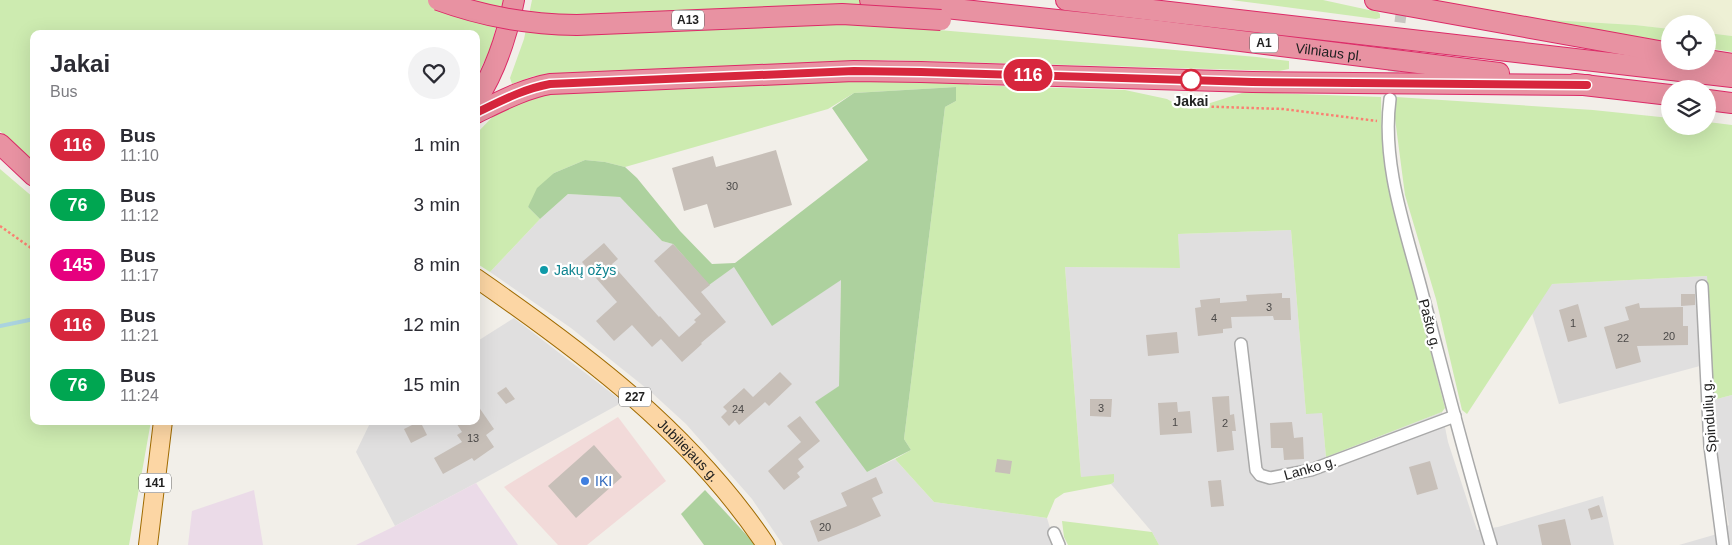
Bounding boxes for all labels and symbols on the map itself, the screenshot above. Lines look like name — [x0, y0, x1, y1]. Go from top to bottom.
road number: A13 — [672, 10, 704, 30]
road number: A1 — [1250, 34, 1278, 52]
street label: Vilniaus pl. — [1295, 40, 1364, 64]
line badge: 116 — [999, 59, 1057, 91]
marker: Jakai — [1180, 69, 1202, 91]
place label: Jakai — [1173, 93, 1209, 109]
house number: 30 — [726, 180, 738, 192]
place label: Jakų ožys — [554, 262, 616, 278]
marker: Jakų ožys — [538, 264, 550, 276]
street label: Pašto g. — [1416, 297, 1444, 351]
house number: 3 — [1266, 301, 1272, 313]
house number: 4 — [1211, 312, 1217, 324]
house number: 1 — [1570, 317, 1576, 329]
house number: 20 — [1663, 330, 1675, 342]
house number: 22 — [1617, 332, 1629, 344]
street label: Spindulių g. — [1698, 379, 1720, 453]
road number: 227 — [619, 388, 651, 407]
house number: 3 — [1098, 402, 1104, 414]
house number: 24 — [732, 403, 744, 415]
street label: Jubiliejaus g. — [654, 416, 722, 485]
house number: 1 — [1172, 416, 1178, 428]
house number: 2 — [1222, 417, 1228, 429]
house number: 13 — [467, 432, 479, 444]
street label: Lanko g. — [1282, 453, 1338, 483]
road number: 141 — [139, 473, 171, 492]
place label: IKI — [595, 473, 612, 489]
marker: IKI — [579, 475, 591, 487]
house number: 20 — [819, 521, 831, 533]

